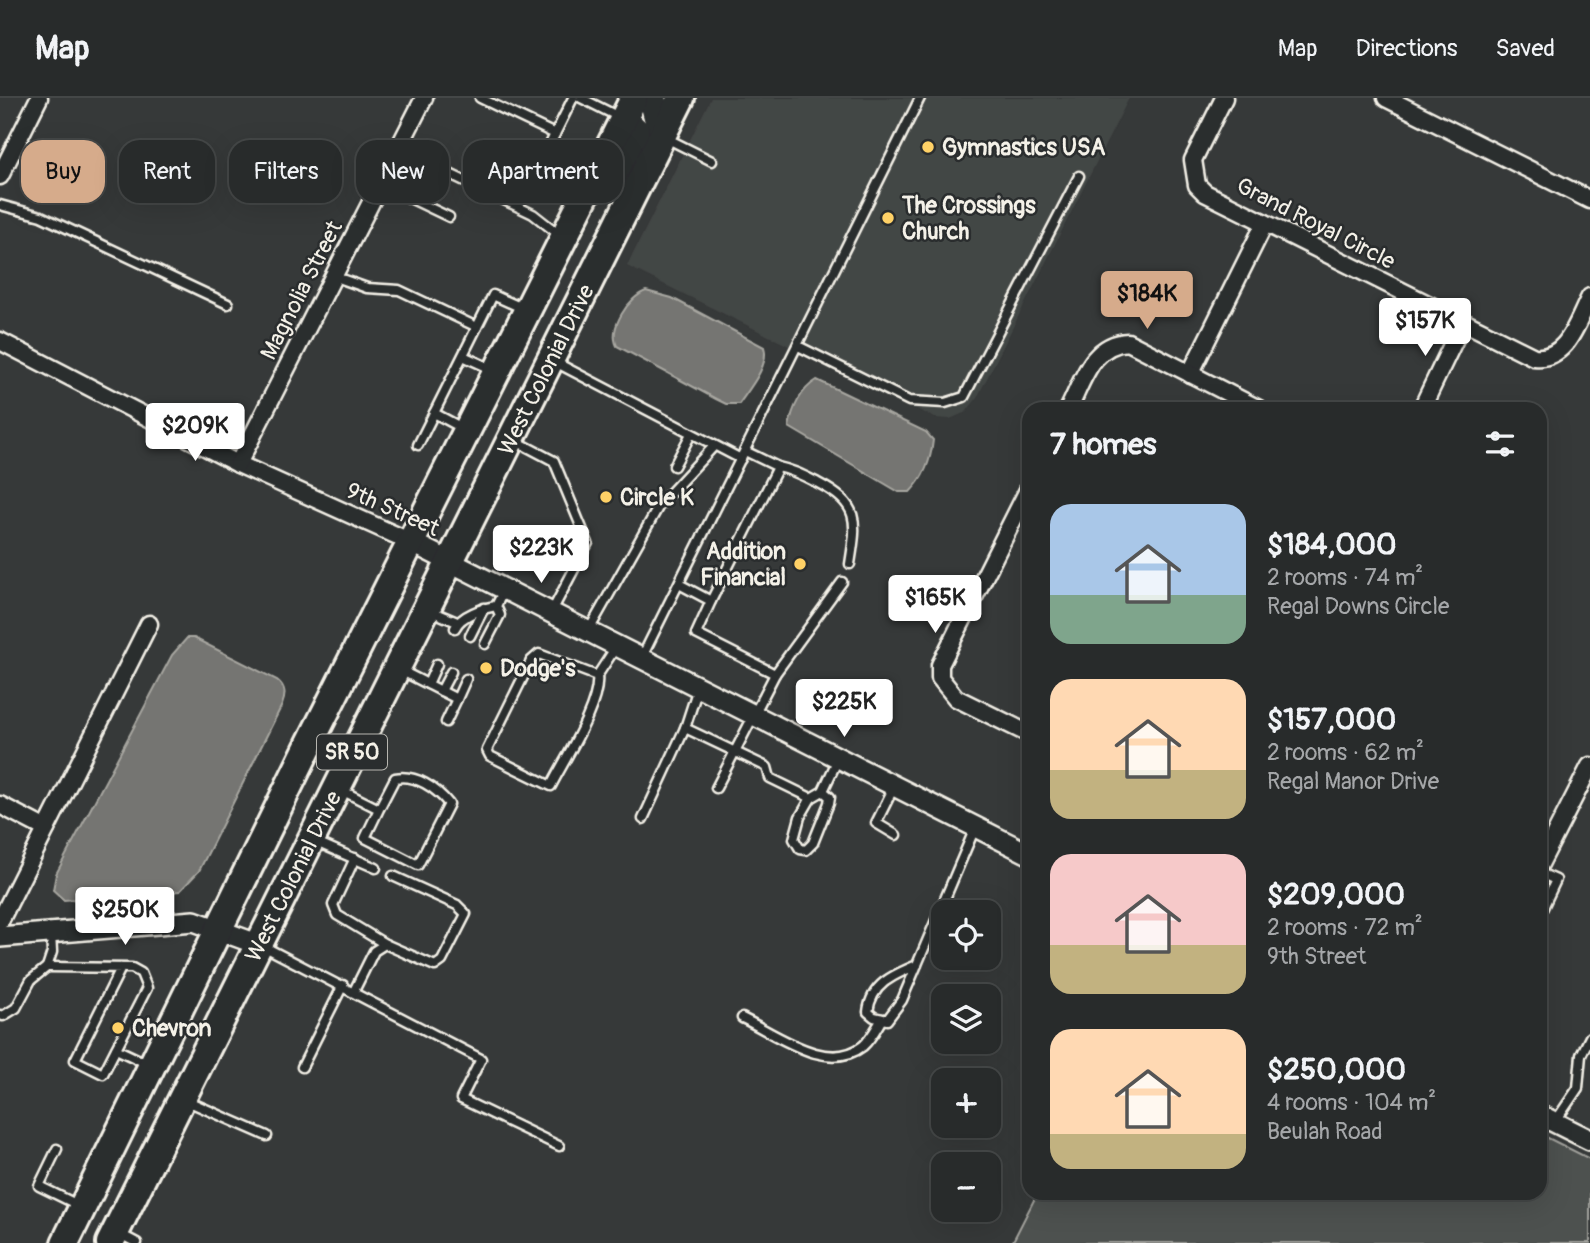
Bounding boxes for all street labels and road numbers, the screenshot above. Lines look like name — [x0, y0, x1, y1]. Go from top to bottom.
street label: Grand Royal Circle — [1231, 171, 1401, 276]
street label: Magnolia Street — [254, 215, 349, 365]
street label: West Colonial Drive — [491, 279, 601, 460]
street label: 9th Street — [342, 476, 445, 543]
road number: SR 50 — [317, 734, 387, 770]
street label: West Colonial Drive — [239, 785, 348, 967]

